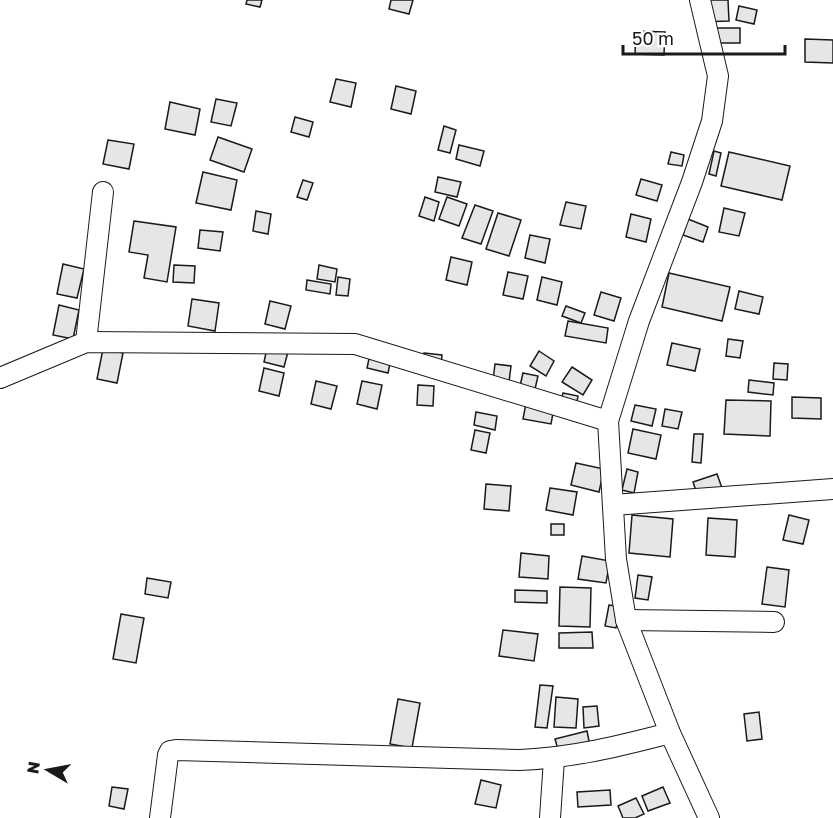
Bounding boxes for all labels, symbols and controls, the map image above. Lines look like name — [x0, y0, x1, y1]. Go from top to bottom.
scale bar — [623, 18, 785, 56]
text: 50 m — [632, 27, 674, 49]
north arrow — [18, 740, 78, 800]
text: N — [22, 760, 44, 775]

